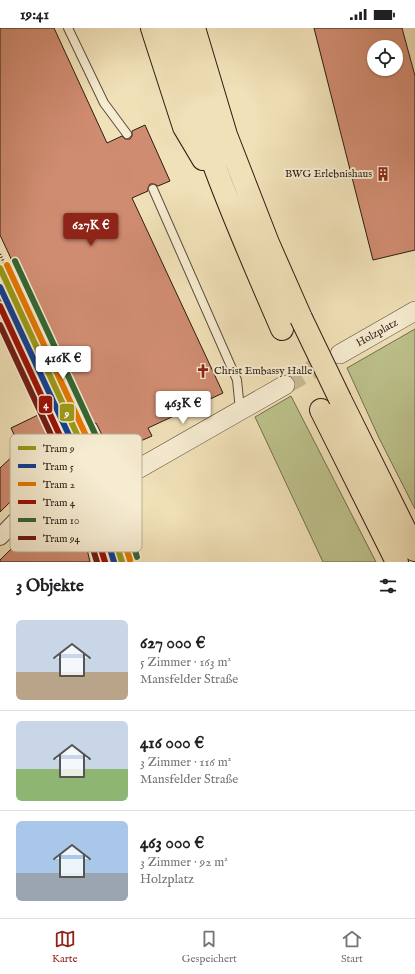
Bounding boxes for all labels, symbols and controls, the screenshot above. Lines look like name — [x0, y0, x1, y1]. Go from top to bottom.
text: 19:41 — [20, 5, 49, 24]
map controls — [367, 40, 403, 76]
button: locate — [367, 40, 403, 76]
building icon: BWG Erlebnishaus — [375, 166, 391, 182]
place label: BWG Erlebnishaus — [285, 167, 372, 181]
pin: 627K € — [58, 213, 124, 247]
text: 627K € — [72, 217, 110, 234]
street label: Holzplatz — [354, 316, 400, 350]
pin: 416K € — [30, 346, 96, 380]
text: 416K € — [45, 350, 81, 367]
church icon: Christ Embassy Halle — [195, 363, 211, 379]
place label: Christ Embassy Halle — [214, 364, 312, 378]
pin: 463K € — [150, 391, 216, 425]
line badge: 4 — [38, 395, 53, 414]
text: 463K € — [165, 395, 201, 412]
text: 4 — [42, 398, 49, 412]
line badge: 9 — [59, 403, 75, 422]
text: 9 — [64, 407, 70, 421]
legend — [10, 434, 142, 552]
text: Tram 9 — [43, 442, 75, 456]
text: Tram 5 — [43, 460, 74, 474]
text: Tram 2 — [43, 478, 75, 492]
text: Tram 4 — [43, 496, 76, 510]
text: Tram 10 — [43, 514, 79, 528]
text: Tram 94 — [43, 532, 81, 546]
icon: filters — [377, 575, 399, 597]
text: 3 Objekte — [16, 576, 84, 597]
text: 627 000 € — [140, 633, 205, 654]
icon: home — [48, 636, 96, 684]
text: 5 Zimmer · 163 m² — [140, 654, 231, 671]
text: Mansfelder Straße — [140, 671, 238, 688]
text: 416 000 € — [140, 733, 204, 754]
icon: home — [48, 737, 96, 785]
text: 3 Zimmer · 116 m² — [140, 754, 231, 771]
text: Mansfelder Straße — [140, 771, 238, 788]
text: 463 000 € — [140, 833, 204, 854]
icon: home — [48, 837, 96, 885]
text: 3 Zimmer · 92 m² — [140, 854, 228, 871]
text: Holzplatz — [140, 871, 194, 888]
tab: Karte — [52, 928, 78, 966]
tab: Gespeichert — [182, 928, 237, 966]
tab: Start — [341, 928, 363, 966]

